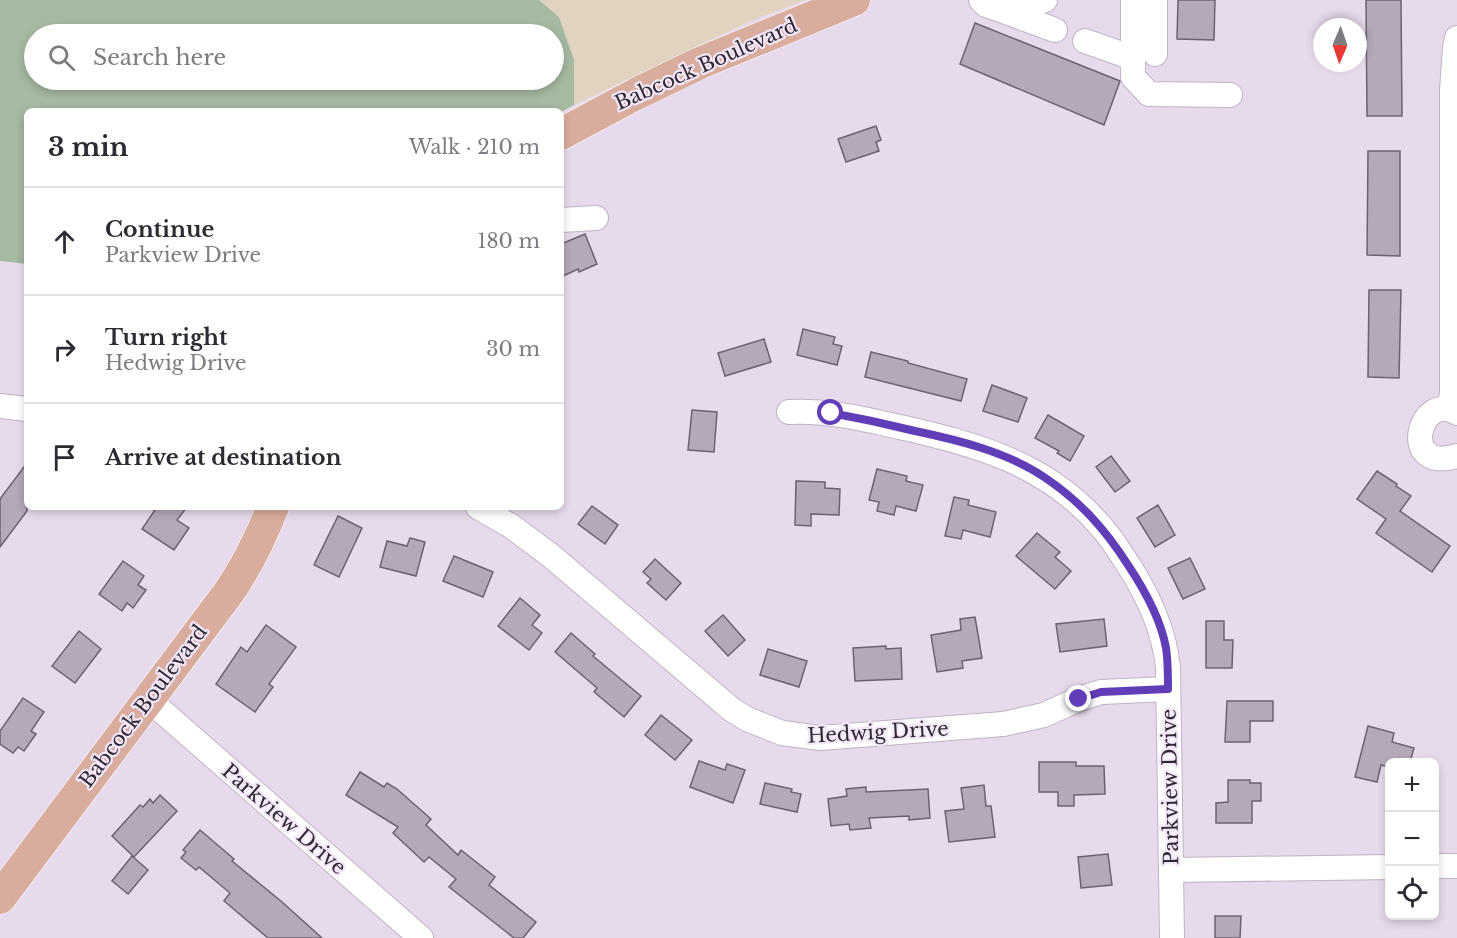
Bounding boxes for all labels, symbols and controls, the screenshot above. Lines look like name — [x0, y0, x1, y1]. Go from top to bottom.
street label: Babcock Boulevard — [611, 13, 801, 115]
north arrow — [1313, 18, 1367, 72]
search box — [24, 24, 564, 90]
icon: search — [45, 41, 78, 74]
text: Search here — [93, 44, 226, 71]
text: 3 min — [48, 131, 129, 163]
text: Walk · 210 m — [409, 135, 540, 159]
text: Continue — [105, 216, 214, 243]
icon: ahead — [48, 225, 81, 258]
text: 180 m — [477, 229, 540, 253]
text: Parkview Drive — [105, 243, 261, 267]
text: Turn right — [105, 324, 227, 351]
icon: right — [48, 333, 81, 366]
text: 30 m — [486, 337, 540, 361]
text: Hedwig Drive — [105, 351, 246, 375]
route start — [817, 399, 843, 425]
icon: arrive — [48, 441, 81, 474]
text: Arrive at destination — [105, 444, 342, 471]
street label: Babcock Boulevard — [74, 620, 212, 792]
route end — [1065, 685, 1091, 711]
street label: Parkview Drive — [1157, 709, 1183, 865]
street label: Hedwig Drive — [807, 716, 949, 748]
map controls — [1385, 758, 1439, 920]
button: + — [1385, 758, 1439, 812]
street label: Parkview Drive — [217, 759, 351, 879]
button: − — [1385, 812, 1439, 866]
button: locate — [1385, 866, 1439, 920]

